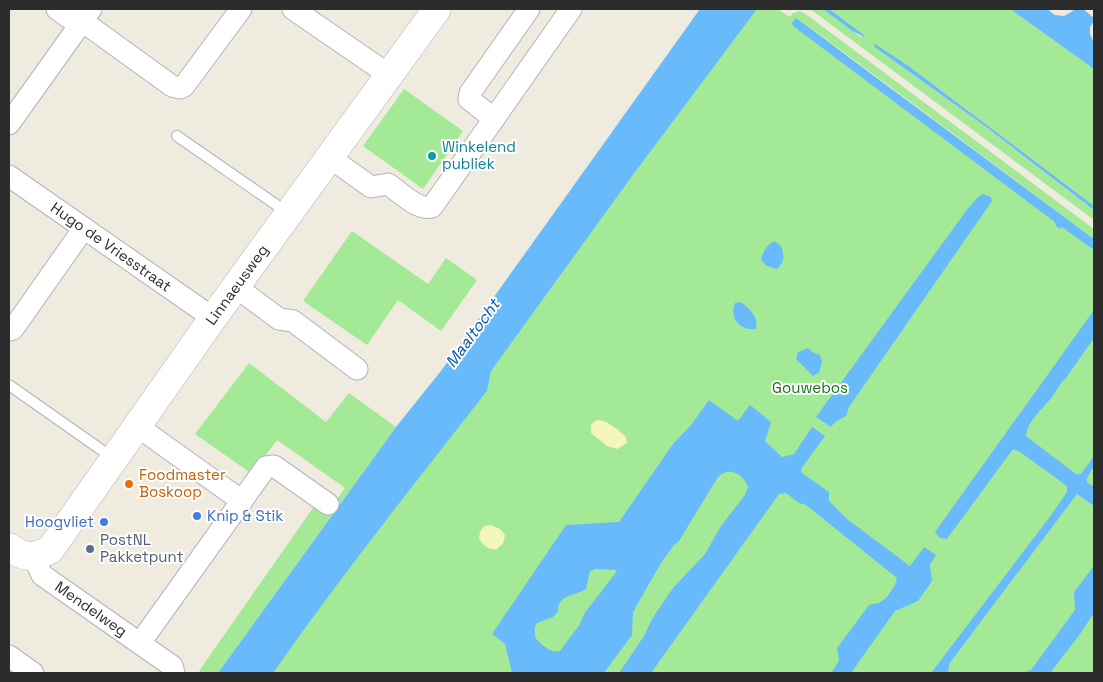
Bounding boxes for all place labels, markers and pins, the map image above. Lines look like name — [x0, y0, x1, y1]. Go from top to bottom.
place label: Winkelend publiek — [442, 137, 516, 173]
marker: Winkelend publiek — [426, 150, 438, 162]
place label: Foodmaster Boskoop — [139, 465, 226, 501]
marker: Foodmaster Boskoop — [123, 478, 135, 490]
place label: Knip & Stik — [207, 506, 283, 525]
marker: Knip & Stik — [191, 510, 203, 522]
place label: Hoogvliet — [25, 512, 94, 531]
marker: Hoogvliet — [98, 516, 110, 528]
place label: PostNL Pakketpunt — [100, 530, 184, 566]
marker: PostNL Pakketpunt — [84, 543, 96, 555]

